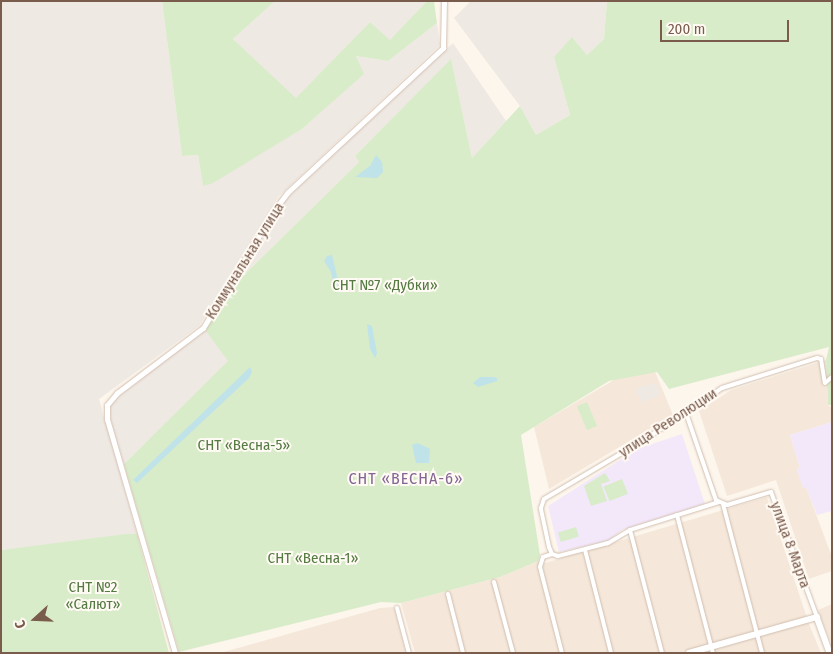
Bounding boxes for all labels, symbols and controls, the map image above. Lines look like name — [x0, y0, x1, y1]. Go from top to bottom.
scale bar — [663, 10, 792, 42]
text: 200 m — [668, 20, 705, 38]
street label: Коммунальная улица — [202, 199, 288, 323]
park label: СНТ №7 «Дубки» — [332, 277, 438, 295]
street label: улица Революции — [615, 385, 721, 461]
park label: СНТ «Весна-5» — [198, 437, 290, 455]
district label: СНТ «ВЕСНА-6» — [347, 469, 465, 489]
street label: улица 8 Марта — [766, 499, 814, 591]
park label: СНТ «Весна-1» — [268, 550, 358, 568]
park label: СНТ №2 «Салют» — [66, 578, 120, 613]
north arrow — [10, 594, 60, 644]
text: С — [11, 618, 30, 631]

